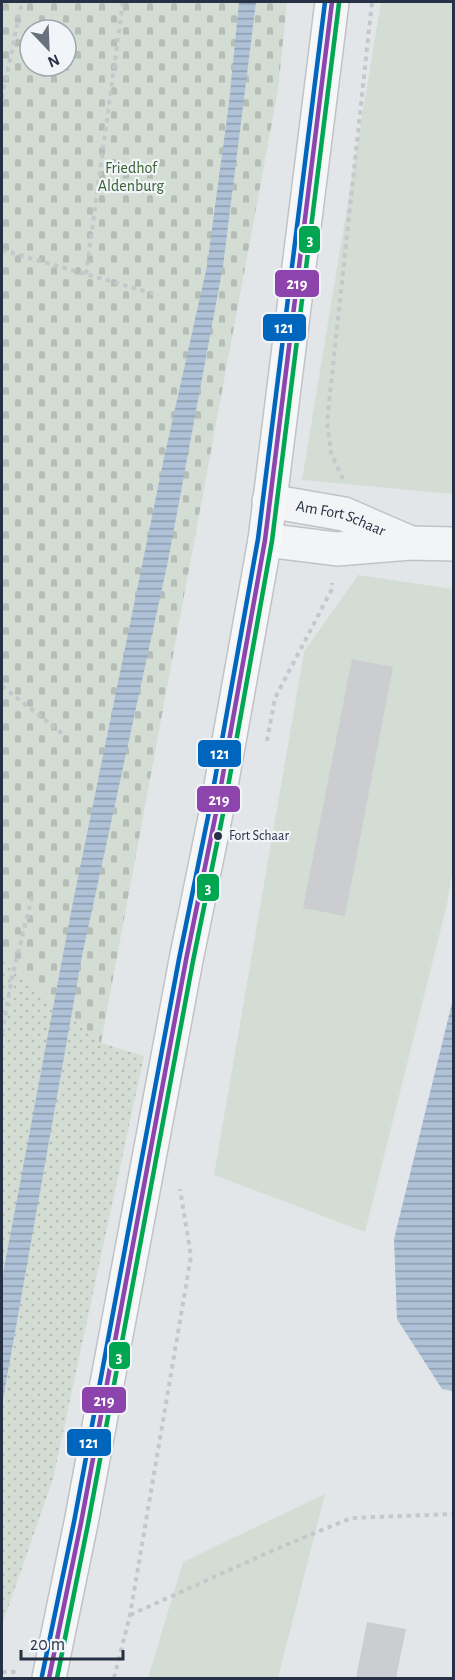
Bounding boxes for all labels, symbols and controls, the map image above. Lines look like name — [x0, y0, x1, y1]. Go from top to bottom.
north arrow — [18, 18, 78, 78]
text: N — [45, 51, 62, 70]
park label: Friedhof Aldenburg — [98, 160, 164, 194]
line badge: 3 — [298, 225, 321, 254]
text: 3 — [307, 232, 314, 248]
line badge: 219 — [274, 269, 320, 298]
text: 219 — [286, 276, 308, 292]
line badge: 121 — [262, 313, 307, 342]
text: 121 — [274, 320, 294, 336]
street label: Am Fort Schaar — [295, 498, 389, 539]
line badge: 121 — [197, 739, 242, 768]
text: 121 — [210, 746, 230, 762]
line badge: 219 — [196, 785, 241, 813]
text: 219 — [208, 792, 230, 808]
place label: Fort Schaar — [229, 829, 289, 843]
marker: Fort Schaar — [212, 830, 224, 842]
line badge: 3 — [196, 873, 220, 902]
text: 3 — [205, 880, 212, 896]
line badge: 3 — [108, 1341, 131, 1370]
text: 3 — [116, 1349, 123, 1365]
line badge: 219 — [81, 1386, 127, 1414]
text: 219 — [93, 1393, 115, 1409]
line badge: 121 — [66, 1428, 112, 1457]
text: 121 — [79, 1435, 99, 1451]
scale bar — [21, 1623, 123, 1661]
text: 20 m — [30, 1636, 65, 1654]

